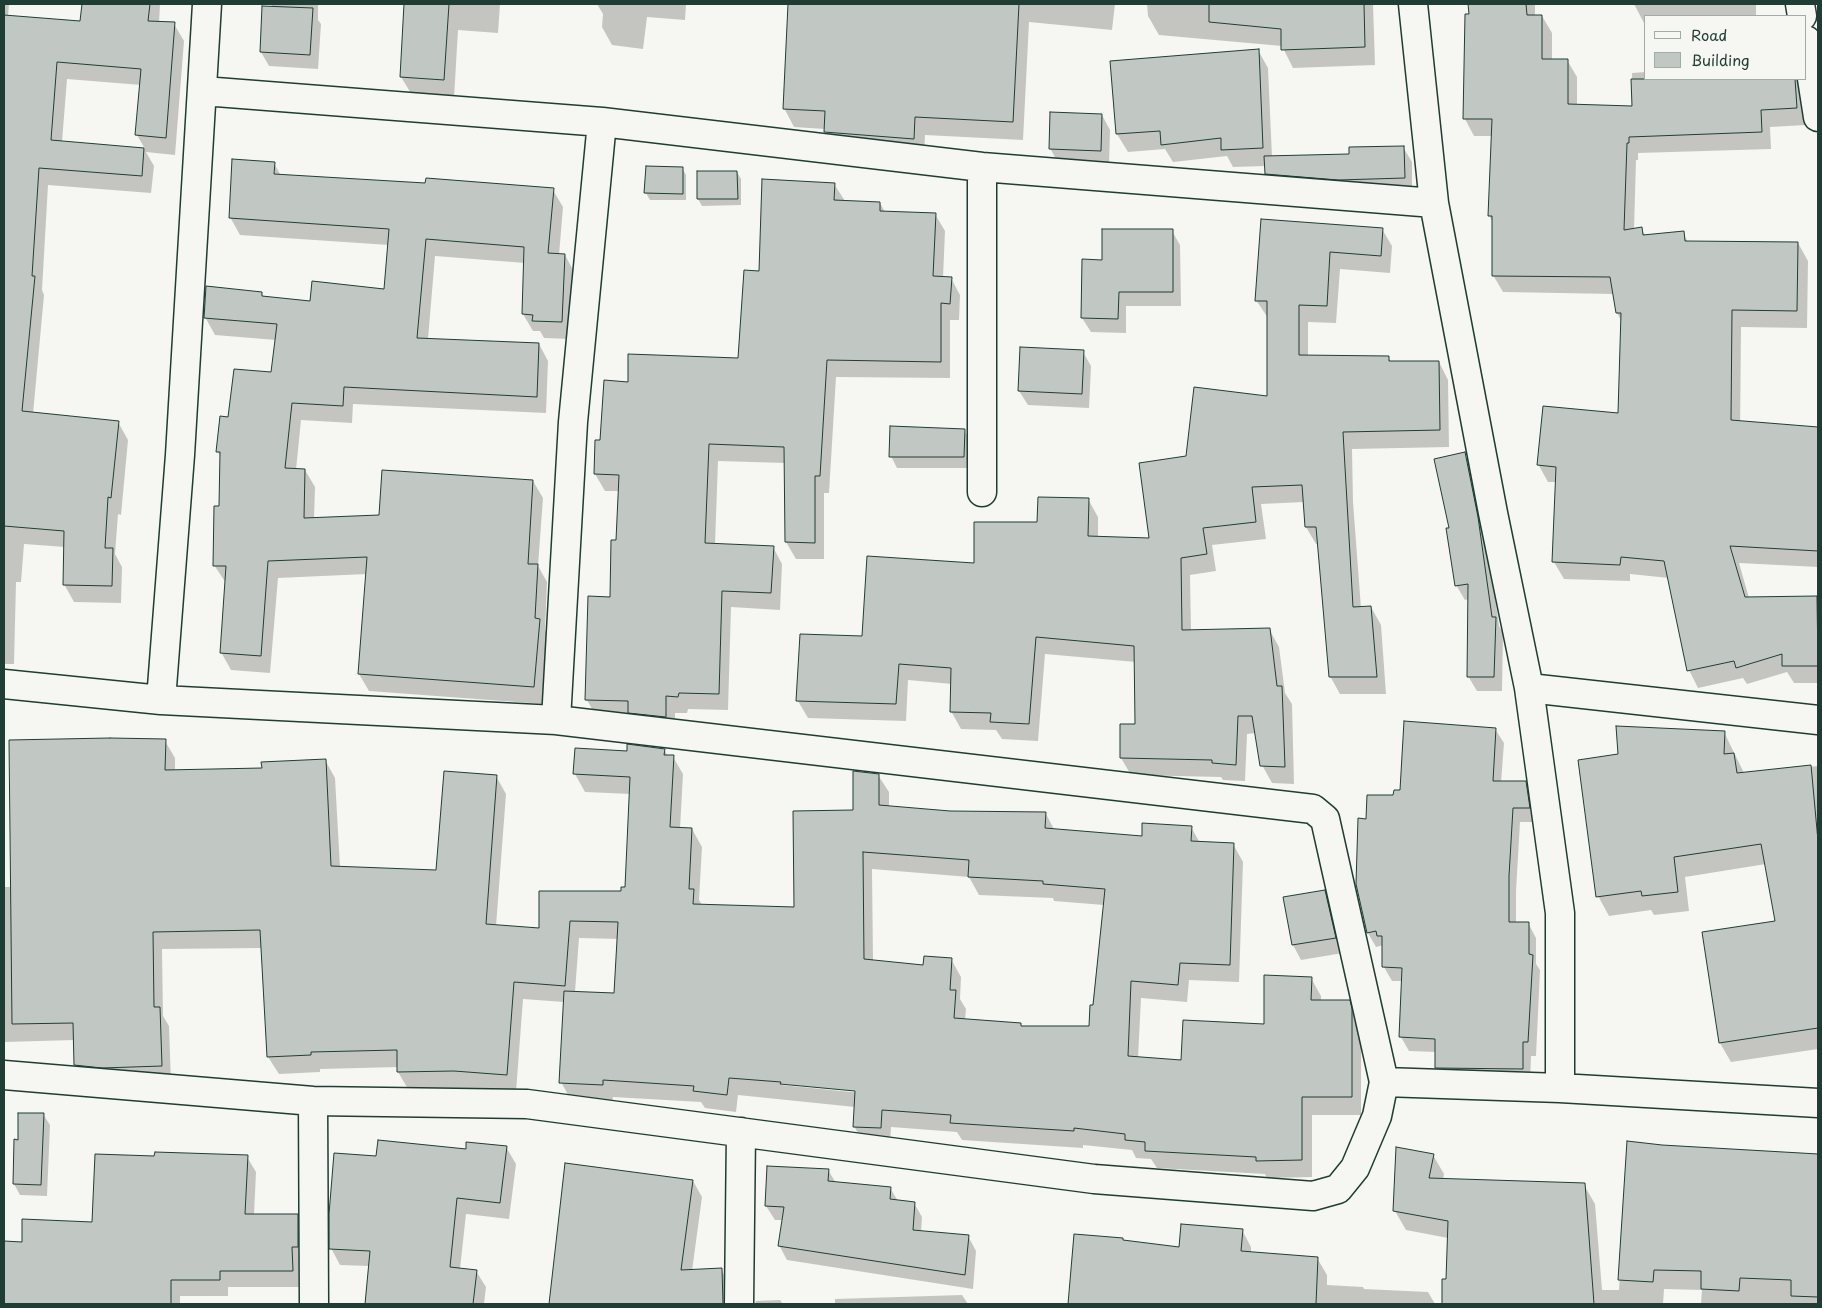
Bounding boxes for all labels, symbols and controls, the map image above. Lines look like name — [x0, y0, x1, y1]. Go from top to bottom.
legend — [1644, 15, 1807, 80]
text: Road — [1691, 23, 1727, 46]
text: Building — [1691, 48, 1750, 71]

